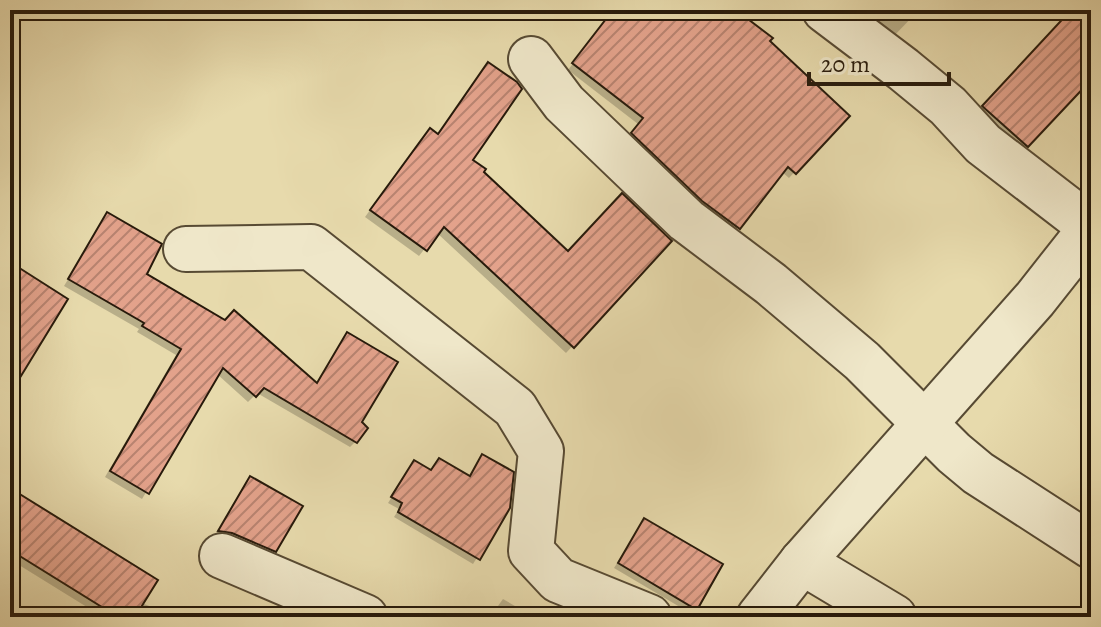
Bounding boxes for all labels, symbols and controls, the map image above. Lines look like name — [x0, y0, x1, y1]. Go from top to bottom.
scale bar — [809, 36, 949, 86]
text: 20 m — [821, 48, 870, 80]

